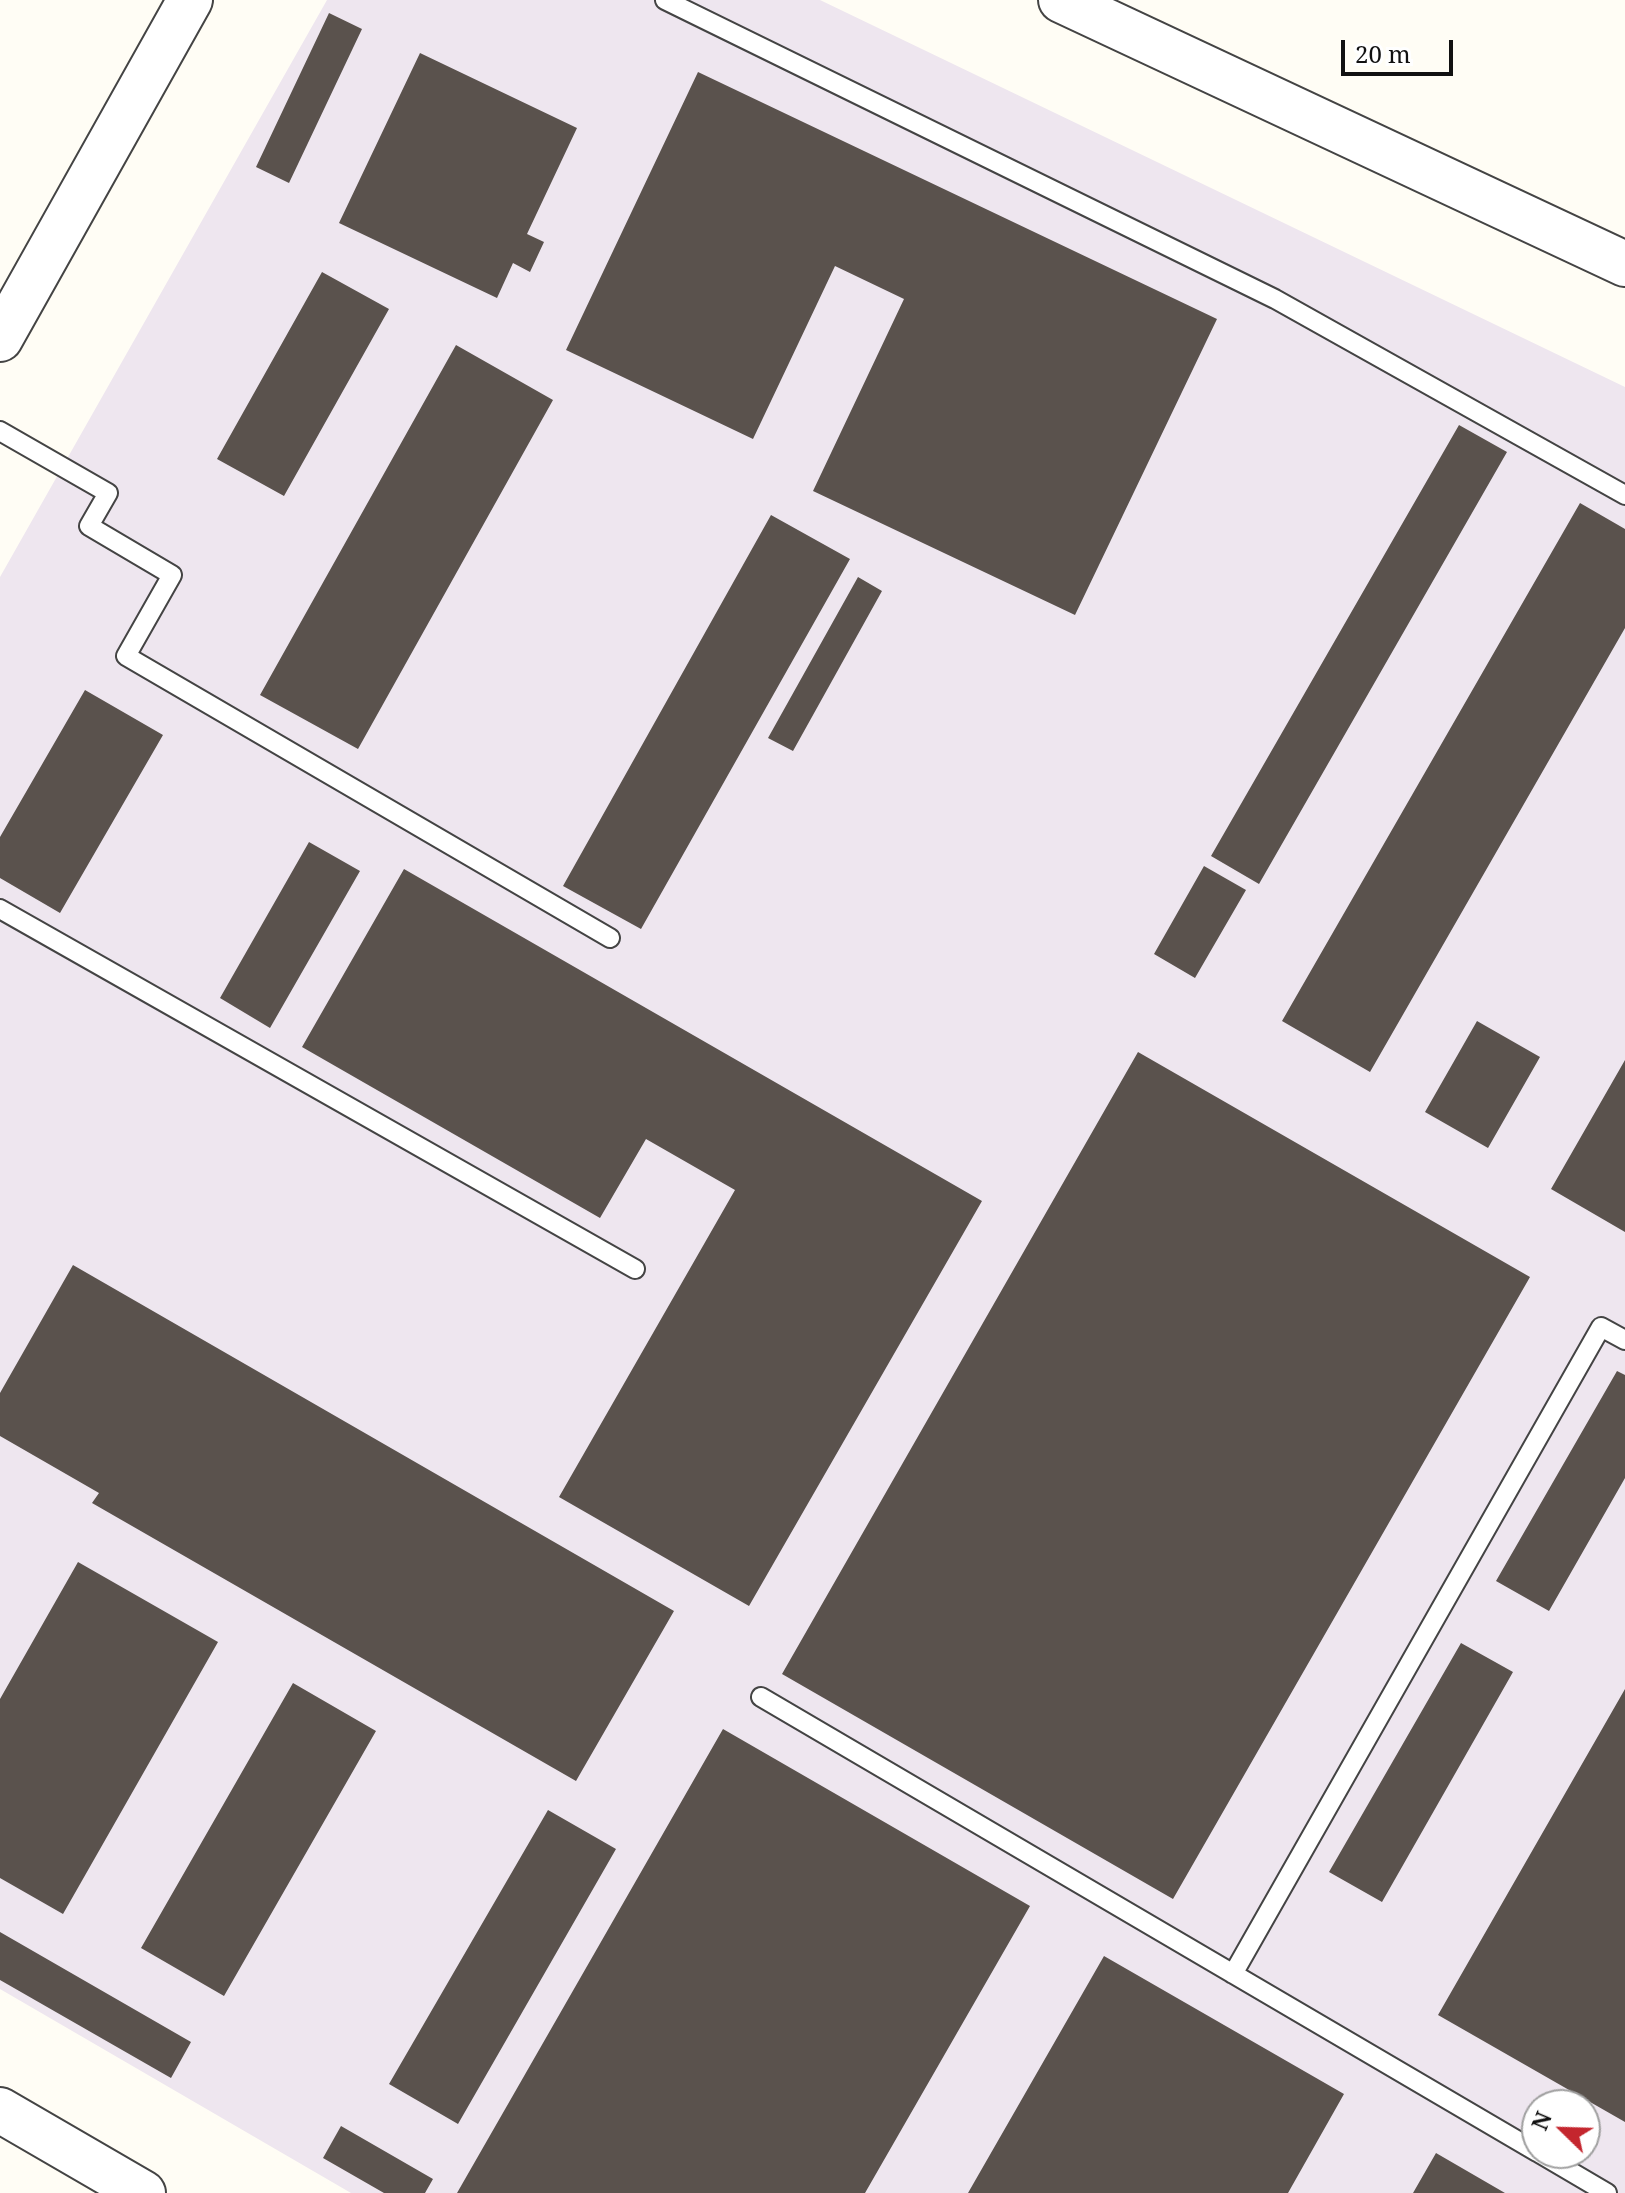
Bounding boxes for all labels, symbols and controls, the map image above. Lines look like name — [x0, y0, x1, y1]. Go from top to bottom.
scale bar — [1345, 24, 1457, 74]
text: 20 m — [1355, 37, 1411, 70]
north arrow — [1521, 2089, 1601, 2169]
text: N — [1524, 2107, 1558, 2134]

